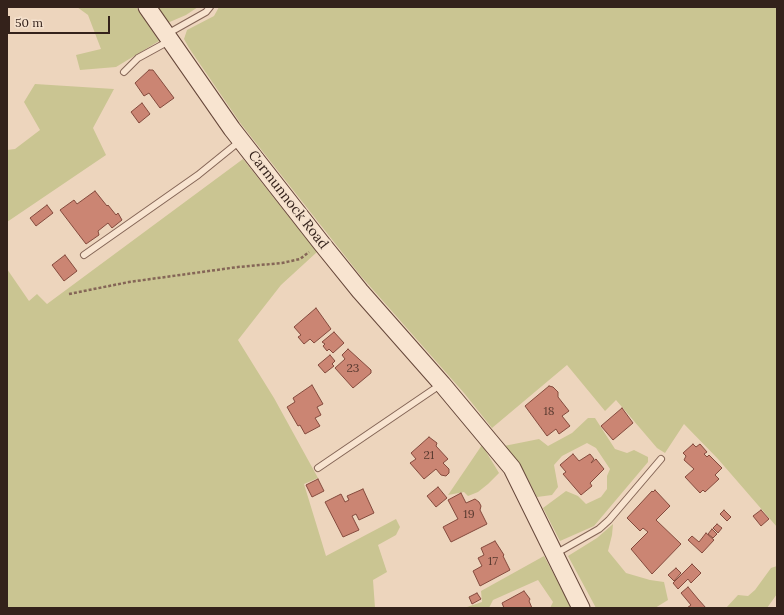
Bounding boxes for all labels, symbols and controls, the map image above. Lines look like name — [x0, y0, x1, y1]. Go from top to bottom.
scale bar — [10, 8, 112, 34]
text: 50 m — [15, 15, 43, 30]
street label: Carmunnock Road — [244, 147, 332, 253]
house number: 23 — [347, 362, 359, 376]
house number: 18 — [543, 405, 555, 419]
house number: 21 — [424, 449, 434, 463]
house number: 19 — [463, 508, 475, 522]
house number: 17 — [488, 555, 498, 569]

